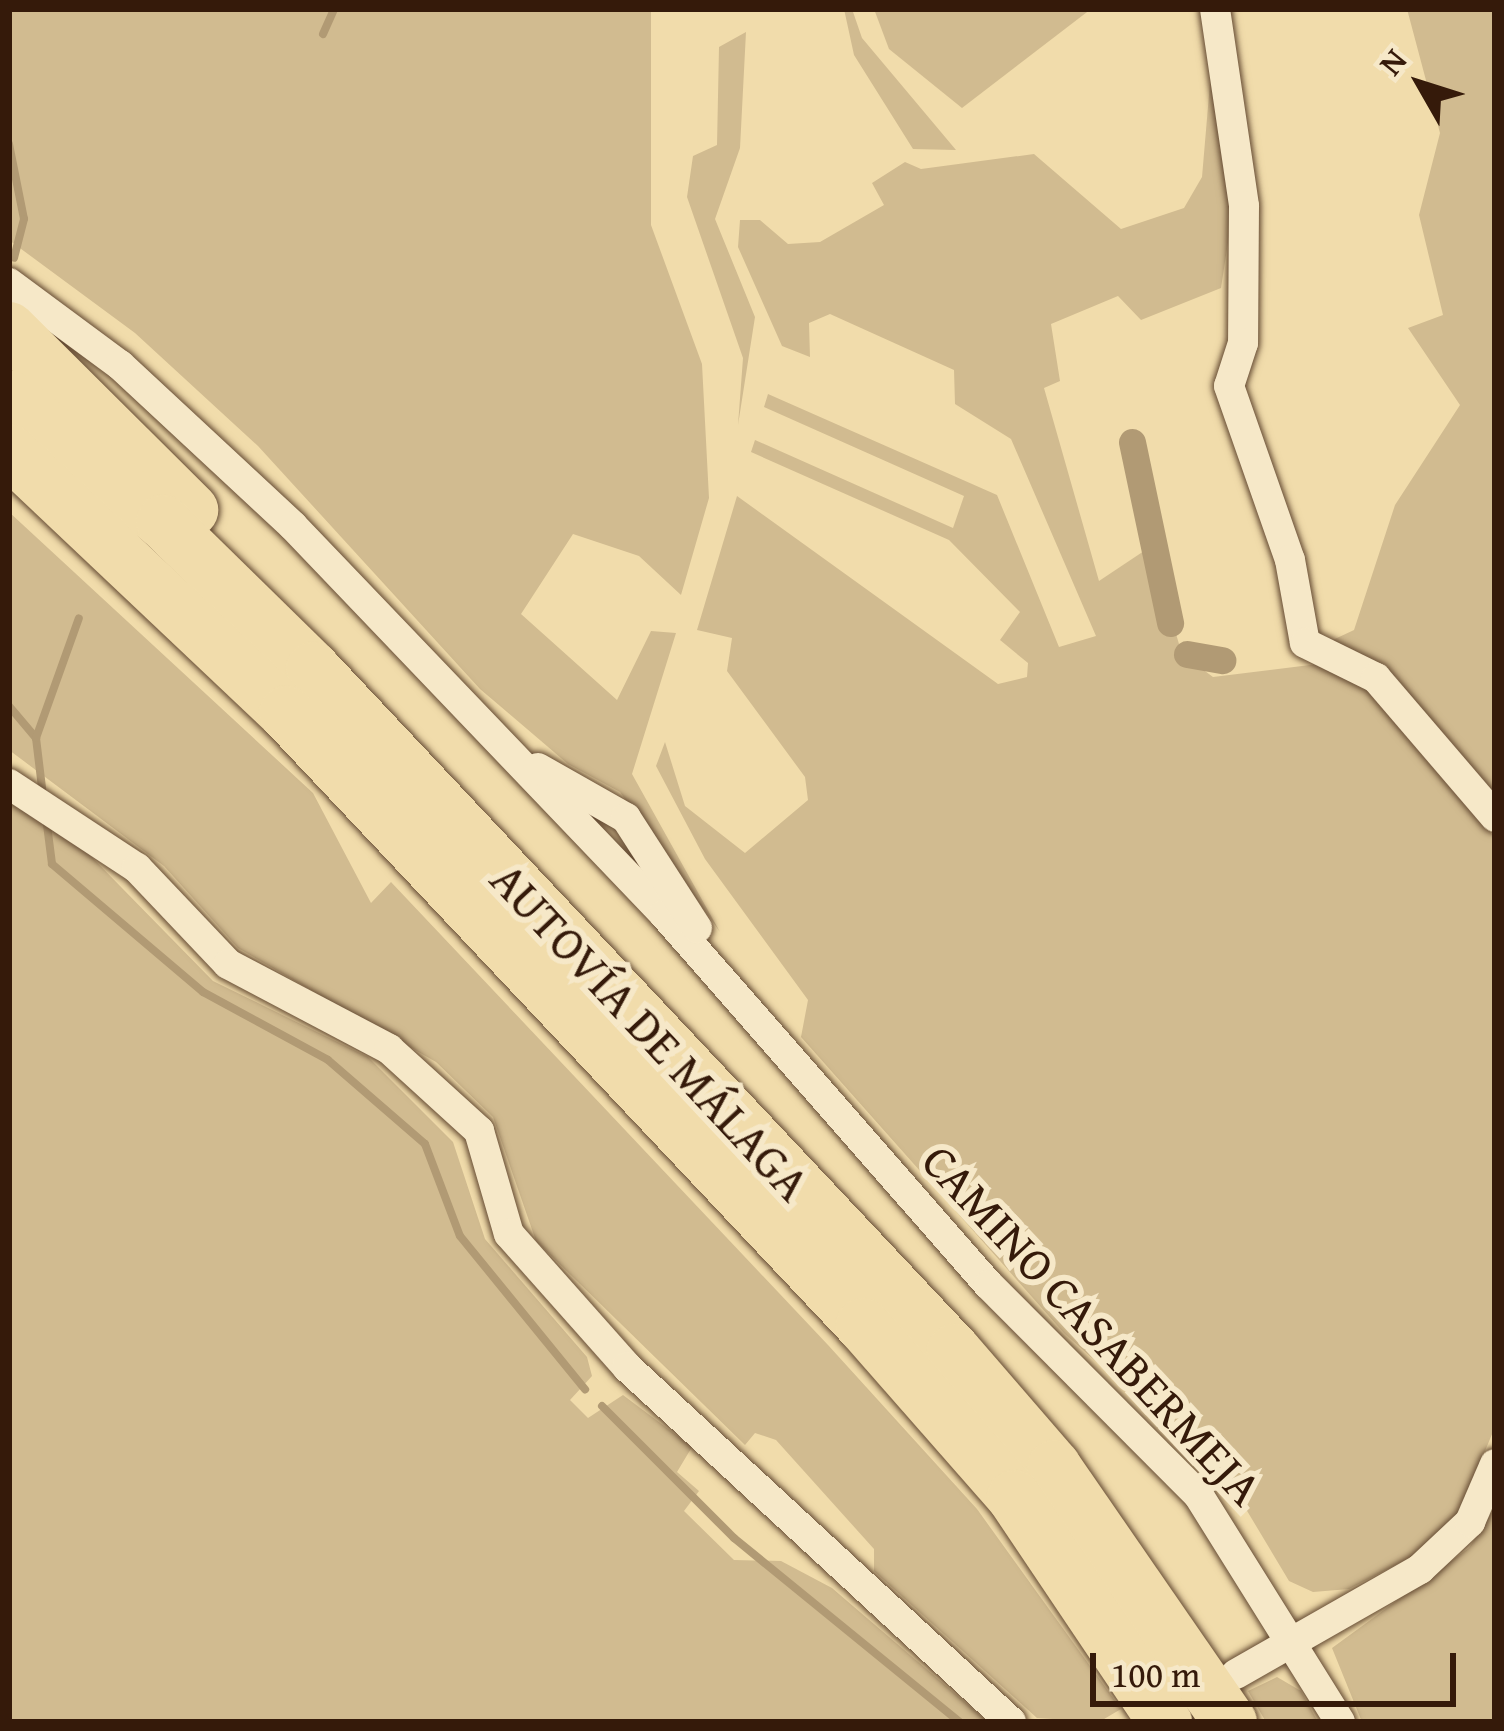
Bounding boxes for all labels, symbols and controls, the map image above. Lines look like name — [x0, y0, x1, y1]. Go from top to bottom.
north arrow — [1360, 24, 1480, 144]
text: N — [1366, 38, 1418, 85]
street label: AUTOVÍA DE MÁLAGA — [480, 850, 822, 1212]
street label: CAMINO CASABERMEJA — [911, 1132, 1275, 1516]
scale bar — [1096, 1629, 1462, 1703]
text: 100 m — [1111, 1647, 1200, 1700]

